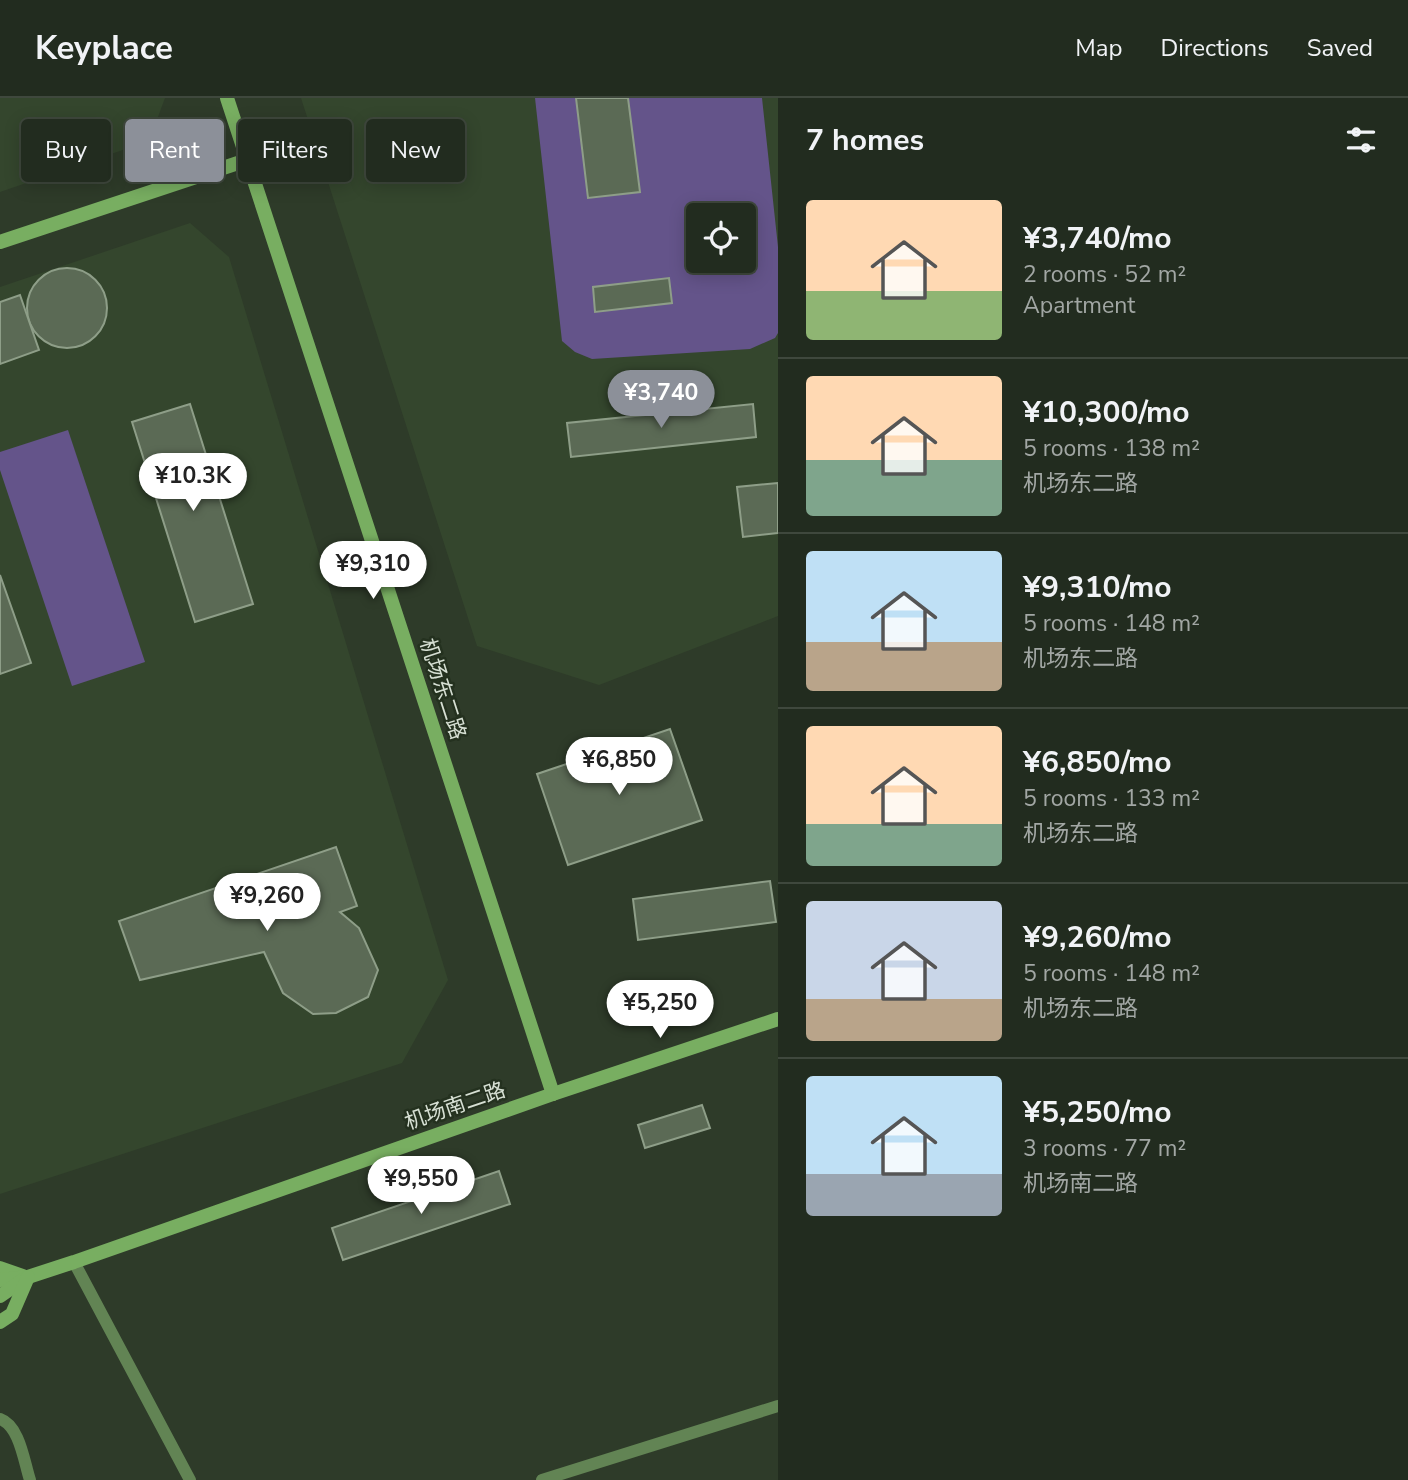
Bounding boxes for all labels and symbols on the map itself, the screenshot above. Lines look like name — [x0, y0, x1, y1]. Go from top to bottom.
pin: ¥3,740 — [604, 370, 718, 430]
pin: ¥10.3K — [136, 454, 250, 513]
pin: ¥9,310 — [316, 542, 430, 601]
street label: 机场东二路 — [413, 635, 473, 743]
pin: ¥6,850 — [562, 738, 676, 797]
pin: ¥9,260 — [210, 874, 324, 933]
pin: ¥5,250 — [603, 981, 717, 1040]
street label: 机场南二路 — [401, 1076, 509, 1136]
pin: ¥9,550 — [364, 1156, 478, 1216]

